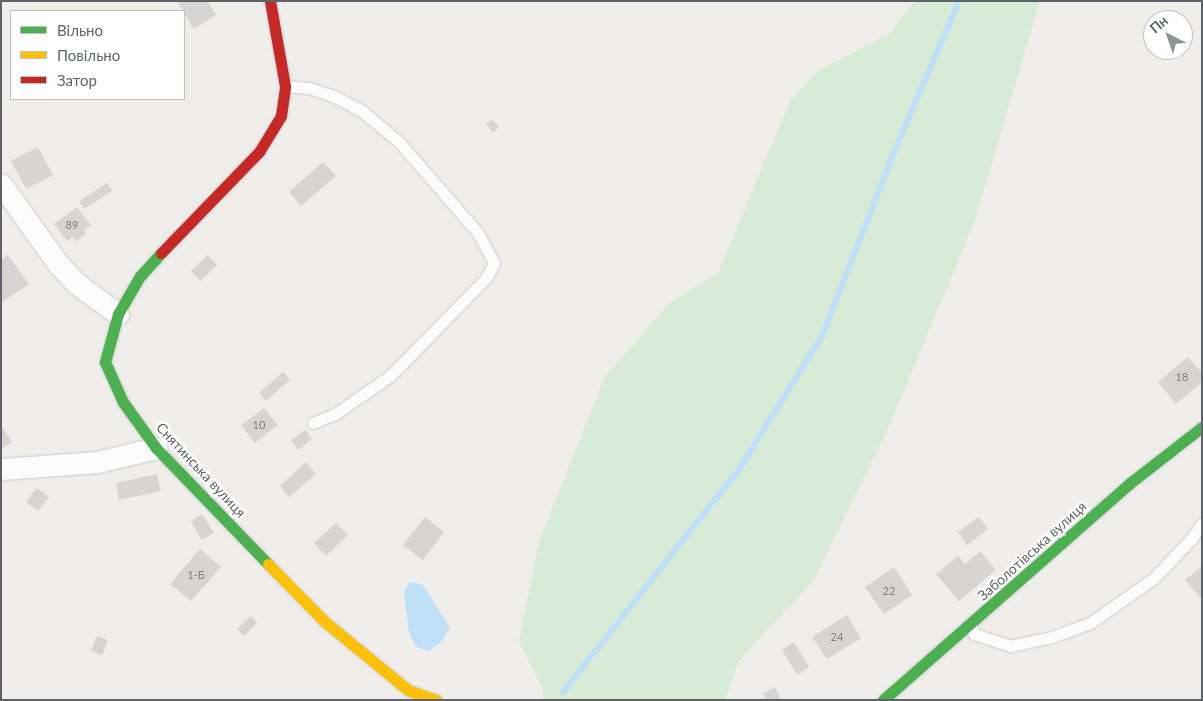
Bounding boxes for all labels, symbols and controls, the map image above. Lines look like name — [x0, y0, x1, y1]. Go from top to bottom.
legend — [10, 10, 185, 100]
north arrow — [1143, 10, 1193, 60]
text: Пн — [1146, 12, 1171, 36]
text: Вільно — [57, 21, 103, 39]
text: Повільно — [57, 46, 120, 64]
text: Затор — [57, 71, 97, 89]
house number: 89 — [66, 218, 78, 232]
house number: 18 — [1176, 370, 1188, 384]
house number: 10 — [253, 418, 265, 432]
street label: Снятинська вулиця — [153, 419, 249, 521]
street label: Заболотівська вулиця — [974, 498, 1090, 604]
house number: 1-Б — [187, 568, 205, 582]
house number: 22 — [883, 584, 895, 598]
house number: 24 — [831, 630, 843, 644]

